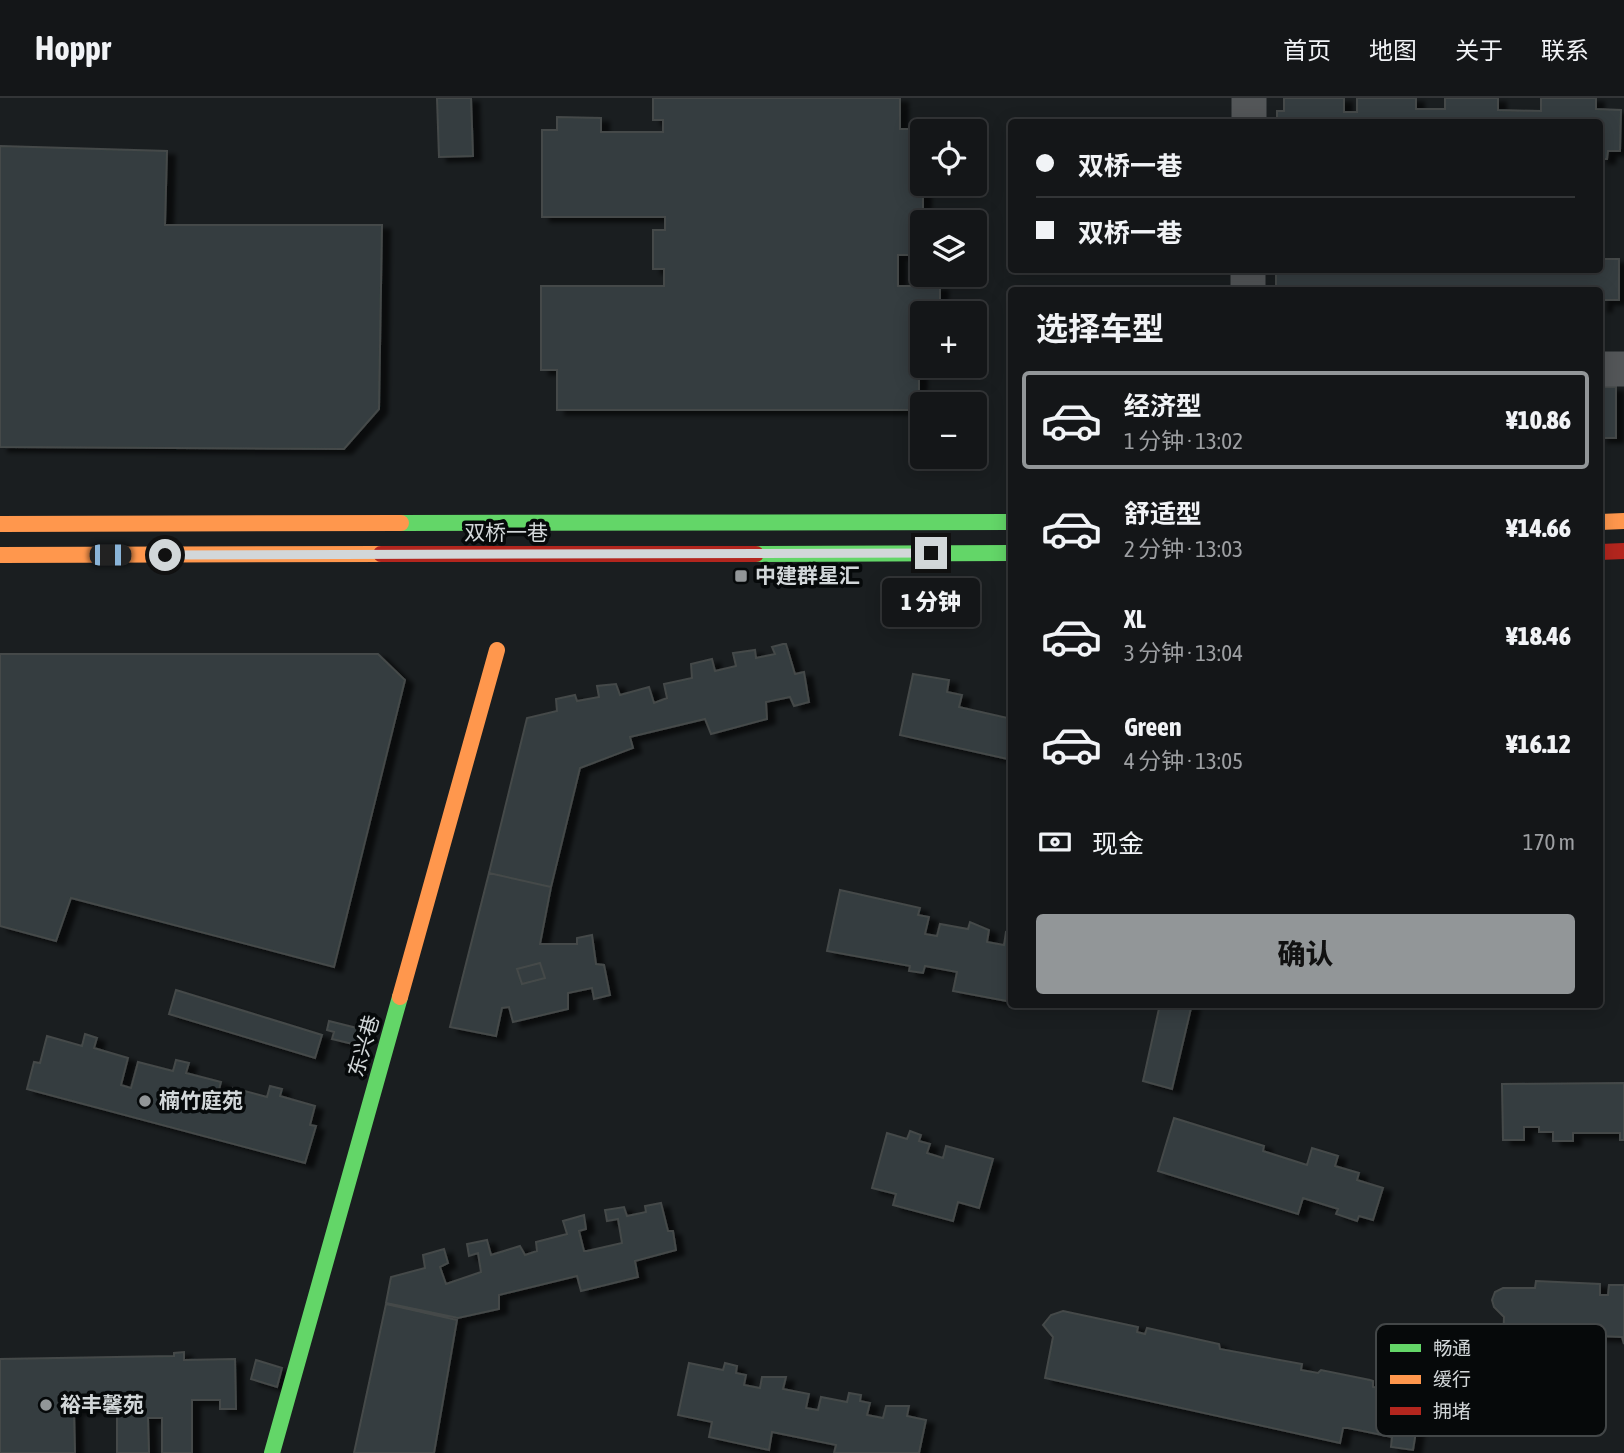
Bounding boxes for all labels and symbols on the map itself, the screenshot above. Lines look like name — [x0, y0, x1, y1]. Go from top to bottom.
street label: 双桥一巷 — [464, 520, 548, 544]
route end — [915, 537, 947, 569]
route start — [149, 539, 181, 571]
car — [90, 545, 132, 566]
place label: 中建群星汇 — [755, 563, 860, 587]
marker: 中建群星汇 — [733, 568, 749, 584]
callout: 1 分钟 — [882, 578, 980, 626]
street label: 东兴巷 — [343, 1012, 383, 1079]
place label: 楠竹庭苑 — [159, 1088, 243, 1112]
marker: 楠竹庭苑 — [137, 1093, 153, 1109]
legend — [1376, 1324, 1606, 1436]
text: 畅通 — [1433, 1337, 1471, 1359]
text: 缓行 — [1433, 1368, 1471, 1390]
place label: 裕丰馨苑 — [60, 1392, 144, 1416]
marker: 裕丰馨苑 — [38, 1397, 54, 1413]
text: 拥堵 — [1433, 1400, 1471, 1422]

